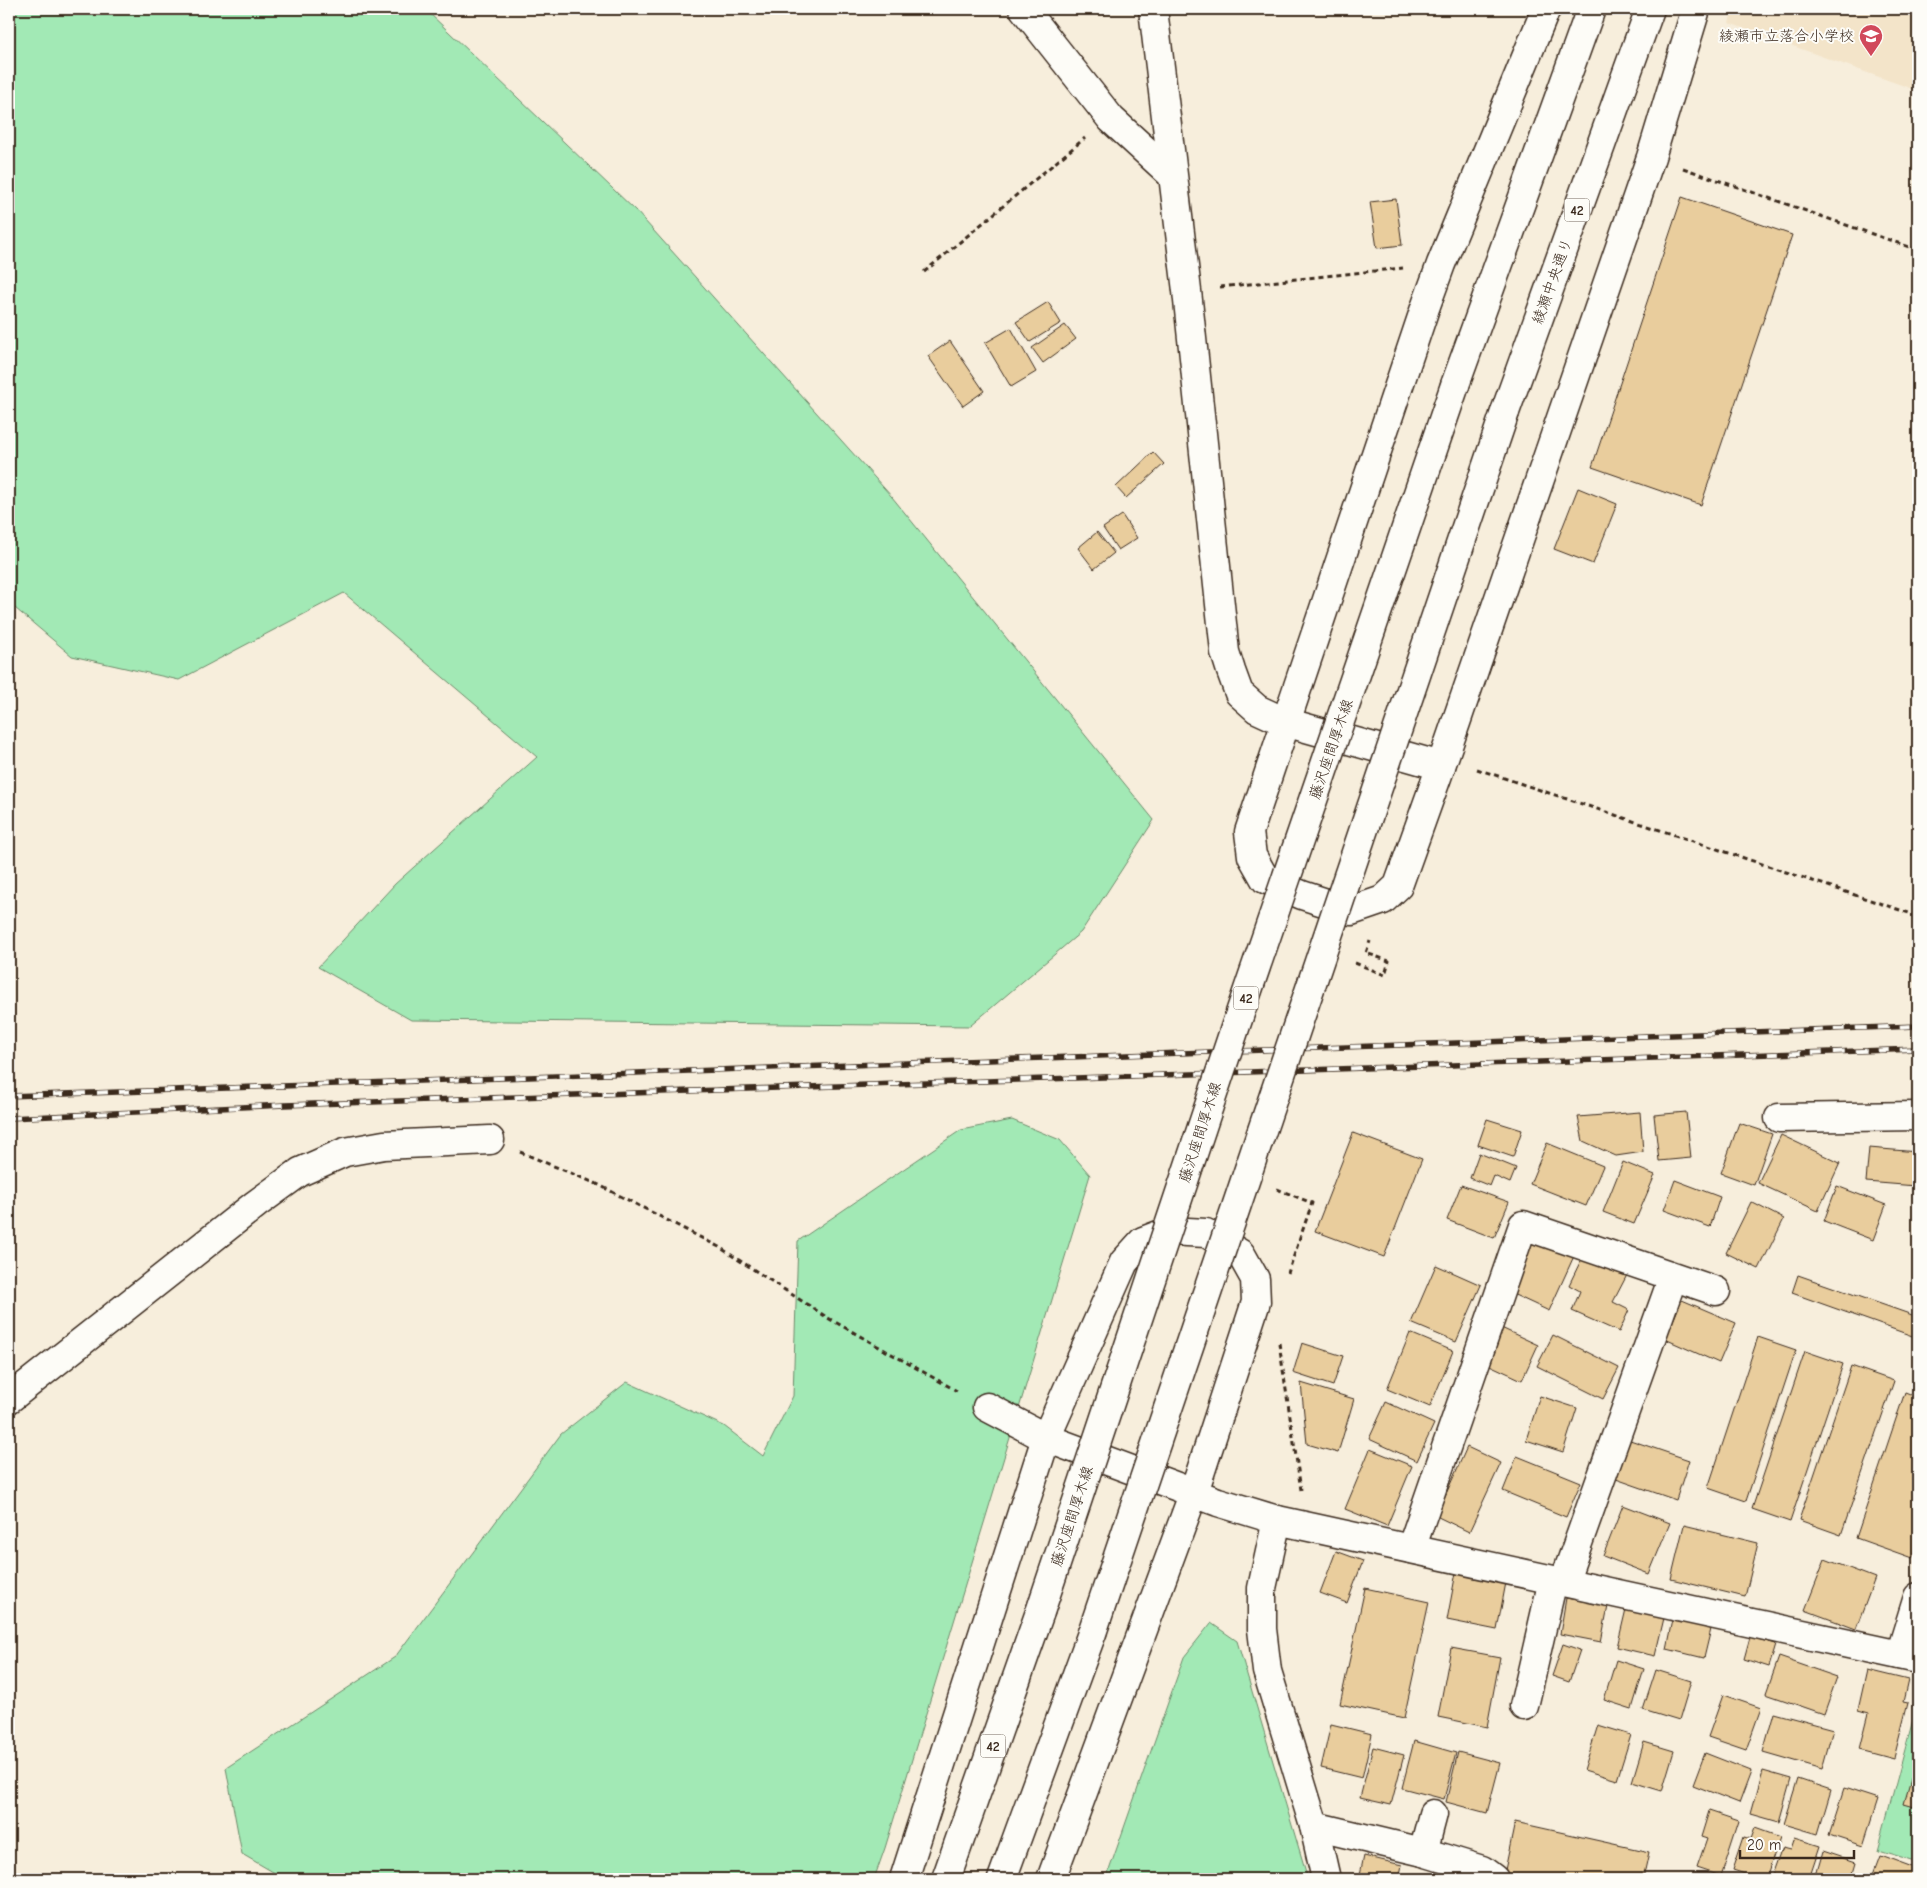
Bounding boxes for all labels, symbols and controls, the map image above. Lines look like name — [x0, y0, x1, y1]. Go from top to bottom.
school or university icon: 綾瀬市立落合小学校 — [1858, 23, 1884, 57]
place label: 綾瀬市立落合小学校 — [1719, 27, 1854, 45]
road number: 42 — [1564, 198, 1590, 222]
street label: 綾瀬中央通り — [1528, 236, 1576, 326]
street label: 藤沢座間厚木線 — [1305, 696, 1357, 802]
road number: 42 — [1234, 986, 1258, 1010]
street label: 藤沢座間厚木線 — [1175, 1079, 1225, 1185]
street label: 藤沢座間厚木線 — [1047, 1463, 1097, 1569]
road number: 42 — [980, 1734, 1006, 1758]
scale bar — [1740, 1828, 1853, 1860]
text: 20 m — [1747, 1836, 1781, 1854]

